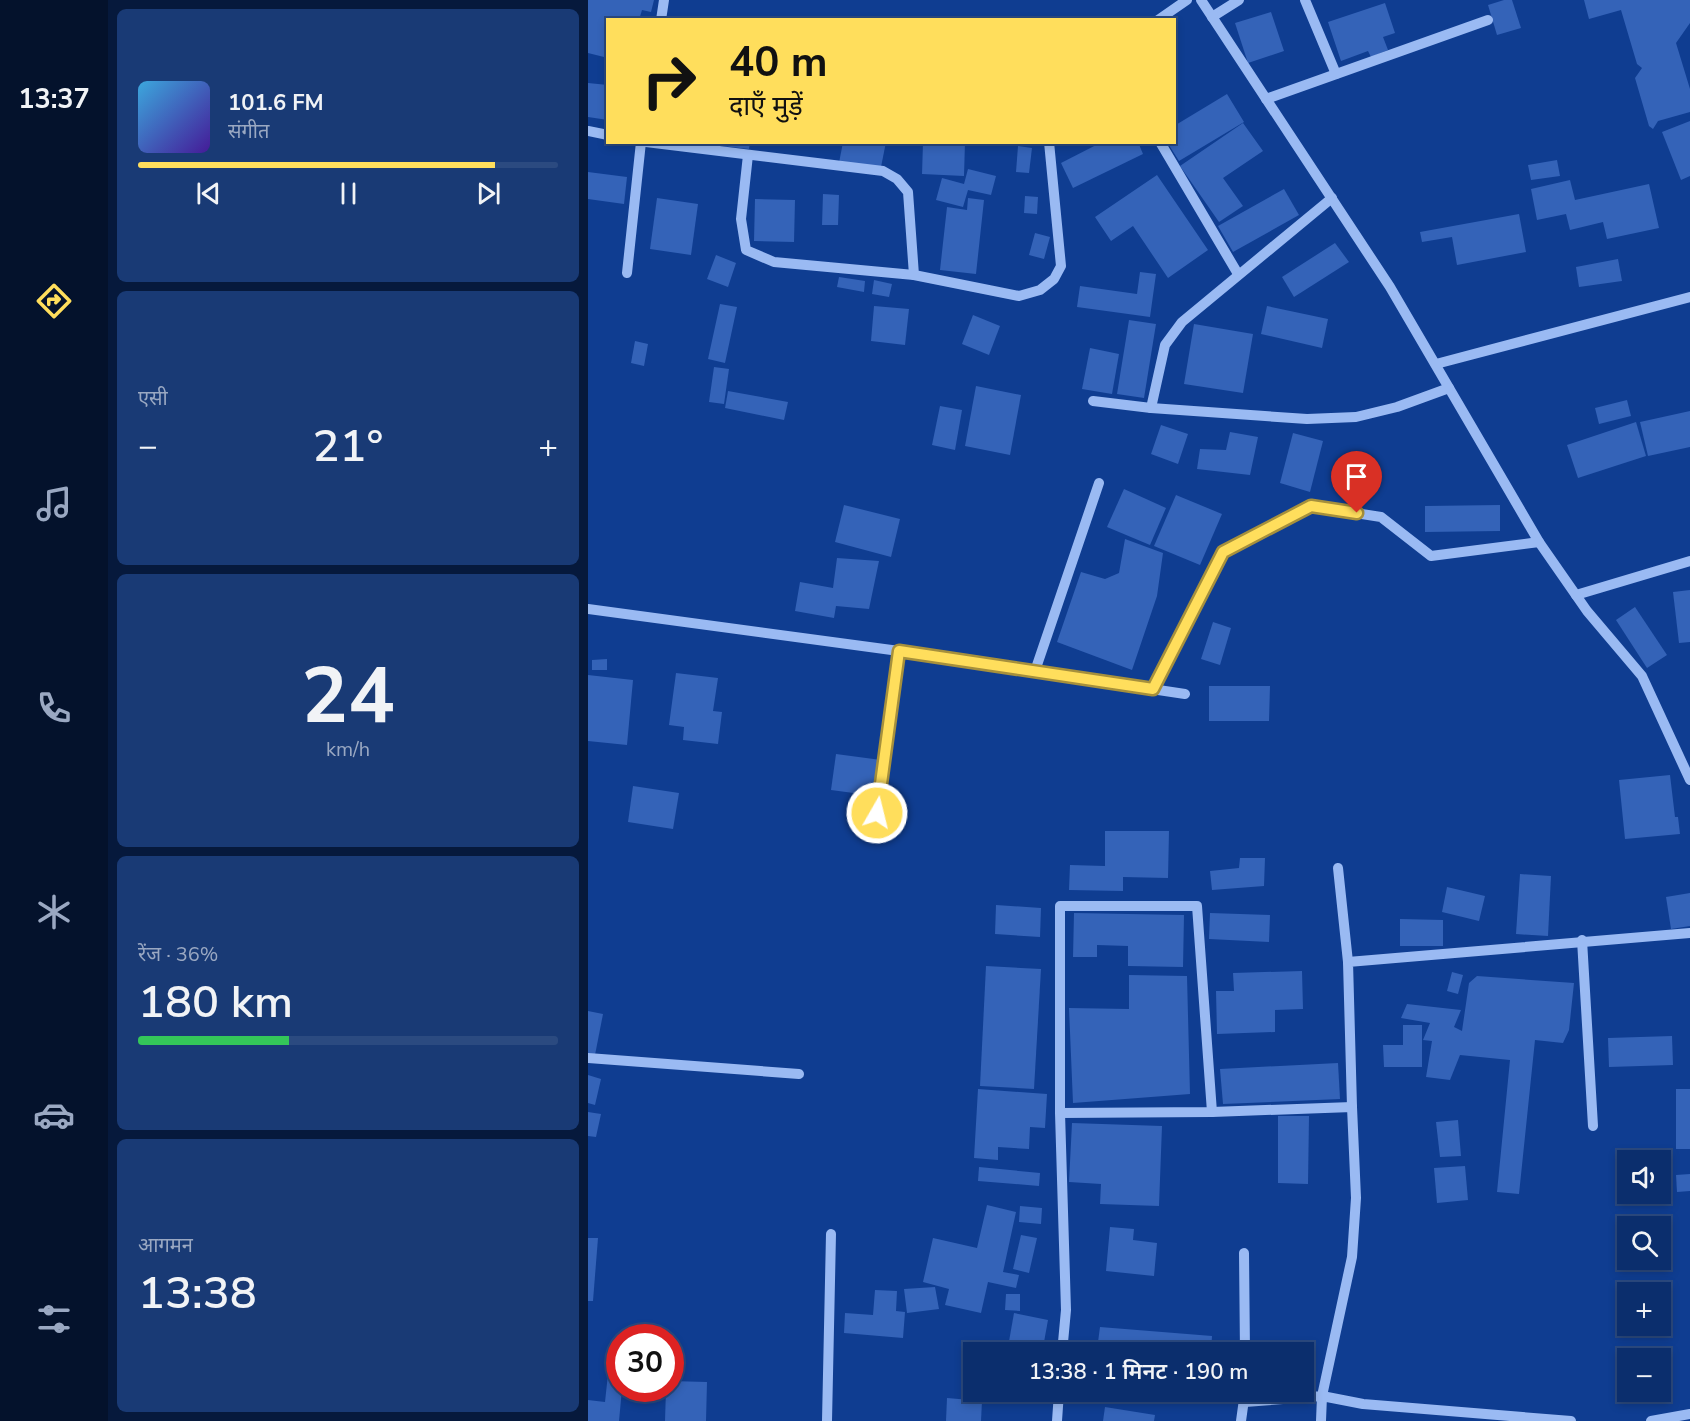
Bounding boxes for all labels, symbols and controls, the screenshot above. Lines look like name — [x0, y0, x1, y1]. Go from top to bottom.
text: 40 m — [729, 34, 828, 91]
icon: right — [630, 42, 708, 120]
text: 13:37 — [18, 81, 90, 118]
text: 101.6 FM — [228, 88, 324, 118]
text: दाएँ मुड़ें — [729, 88, 803, 125]
text: संगीत — [228, 118, 269, 145]
icon: previous — [192, 177, 225, 210]
icon: pause — [332, 177, 365, 210]
icon: next — [472, 177, 505, 210]
icon: directions — [33, 280, 75, 322]
text: एसी — [138, 385, 168, 412]
text: 21° — [313, 416, 383, 477]
text: − — [138, 424, 158, 469]
text: + — [538, 424, 558, 469]
pin — [1331, 451, 1382, 513]
icon: arrive — [1340, 460, 1373, 493]
icon: music — [33, 483, 75, 525]
text: 24 — [301, 643, 395, 750]
icon: phone — [33, 687, 75, 729]
text: km/h — [326, 736, 370, 763]
position arrow — [845, 781, 909, 845]
icon: climate — [33, 891, 75, 933]
text: रेंज · 36% — [138, 941, 218, 968]
text: 180 km — [138, 972, 293, 1033]
icon: car — [33, 1094, 75, 1136]
map controls — [1617, 1150, 1671, 1402]
button: sound — [1617, 1150, 1671, 1204]
button: search — [1617, 1216, 1671, 1270]
text: आगमन — [138, 1232, 193, 1259]
text: 13:38 — [138, 1263, 257, 1324]
button: + — [1617, 1282, 1671, 1336]
icon: filters — [33, 1298, 75, 1340]
speed limit sign: 30 — [606, 1324, 684, 1402]
button: − — [1617, 1348, 1671, 1402]
text: 13:38 · 1 मिनट · 190 m — [1029, 1357, 1248, 1387]

